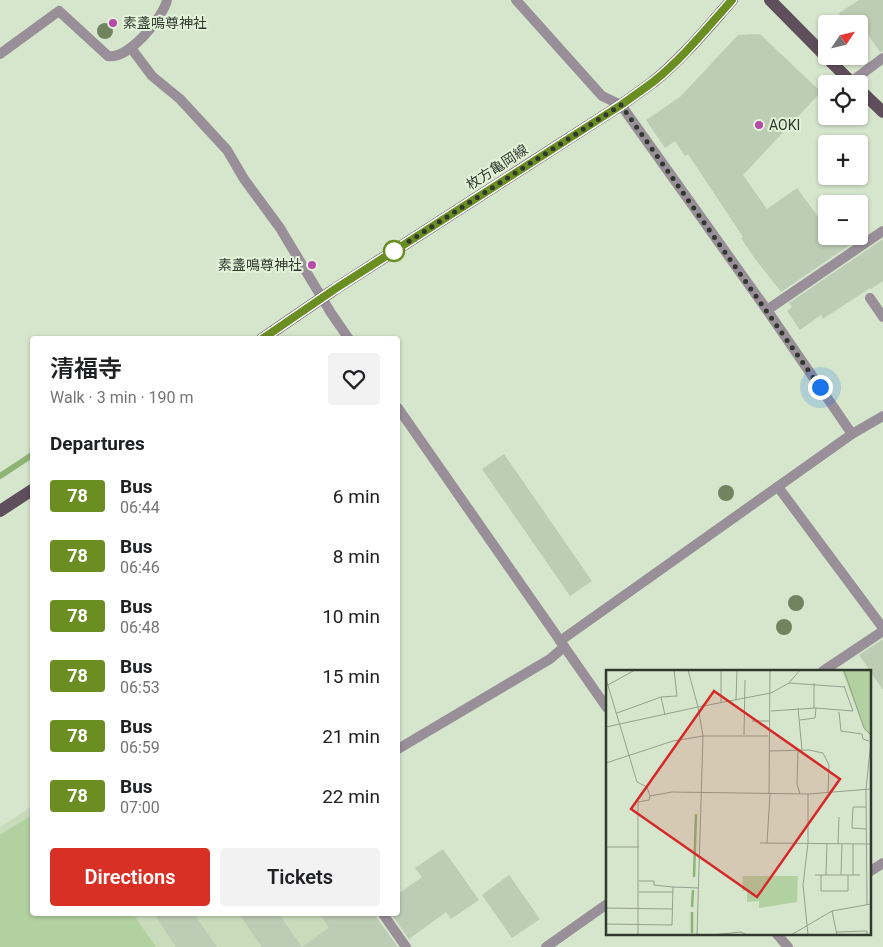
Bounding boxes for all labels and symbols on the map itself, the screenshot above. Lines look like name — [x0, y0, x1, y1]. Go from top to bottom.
place label: 素盞嗚尊神社 — [123, 15, 207, 31]
north arrow — [818, 15, 868, 65]
marker: 素盞嗚尊神社 — [107, 17, 119, 29]
place label: AOKI — [769, 117, 800, 133]
marker: AOKI — [753, 119, 765, 131]
street label: 枚方亀岡線 — [463, 141, 531, 193]
unlabelled marker — [383, 240, 405, 262]
place label: 素盞鳴尊神社 — [218, 257, 302, 273]
marker: 素盞鳴尊神社 — [306, 259, 318, 271]
your location — [808, 375, 833, 400]
inset map — [606, 670, 870, 934]

